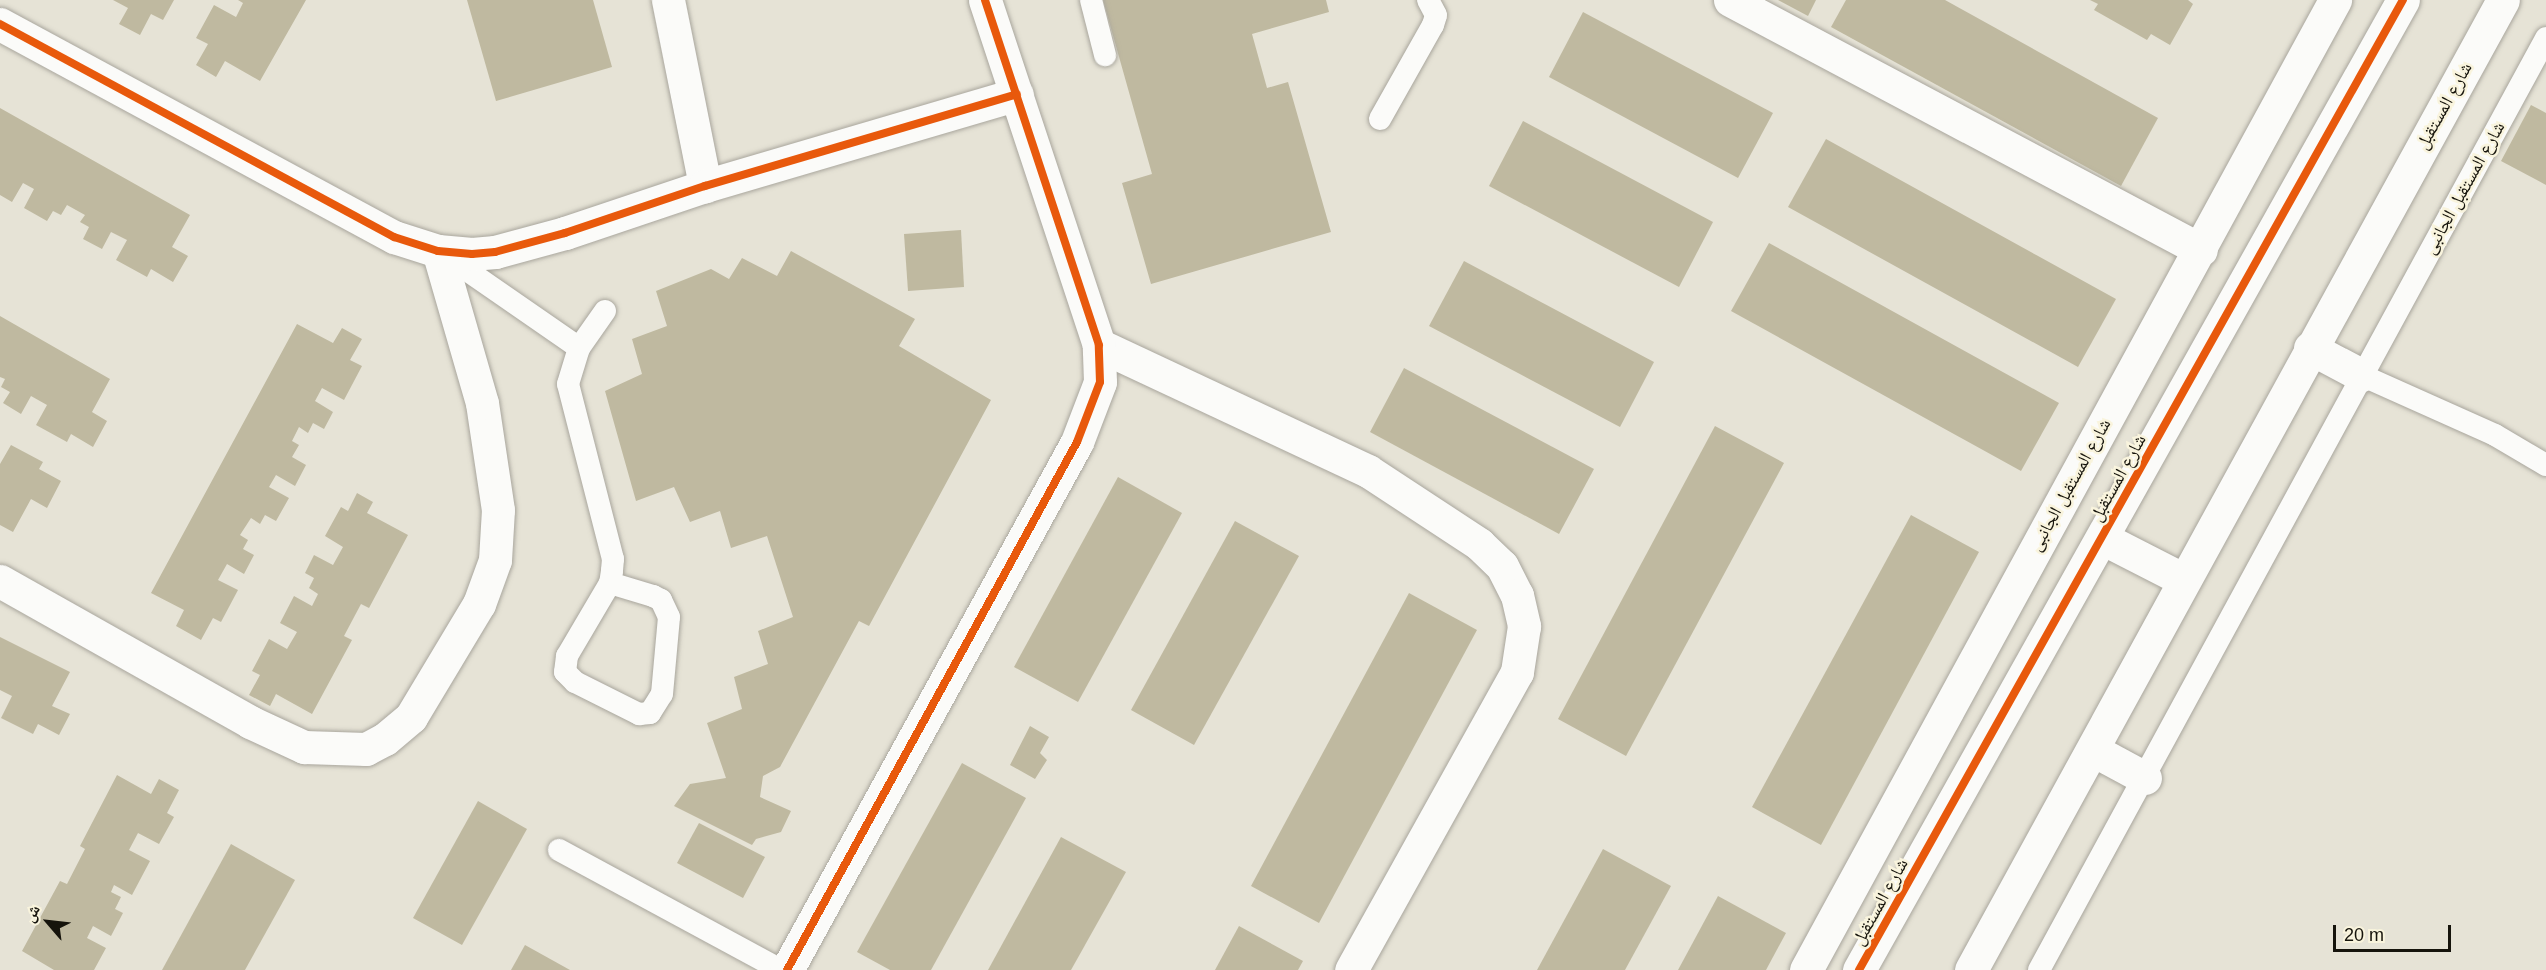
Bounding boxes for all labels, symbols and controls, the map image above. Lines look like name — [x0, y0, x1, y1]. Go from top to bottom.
street label: شارع المستقبل — [2411, 59, 2477, 153]
street label: شارع المستقبل الجانبى — [2419, 118, 2509, 258]
street label: شارع المستقبل الجانبى — [2025, 415, 2115, 555]
street label: شارع المستقبل — [2085, 431, 2151, 525]
street label: شارع المستقبل — [1847, 855, 1913, 949]
north arrow — [18, 892, 78, 952]
text: ش — [20, 902, 43, 925]
scale bar — [2336, 913, 2454, 951]
text: 20 m — [2344, 925, 2384, 945]

